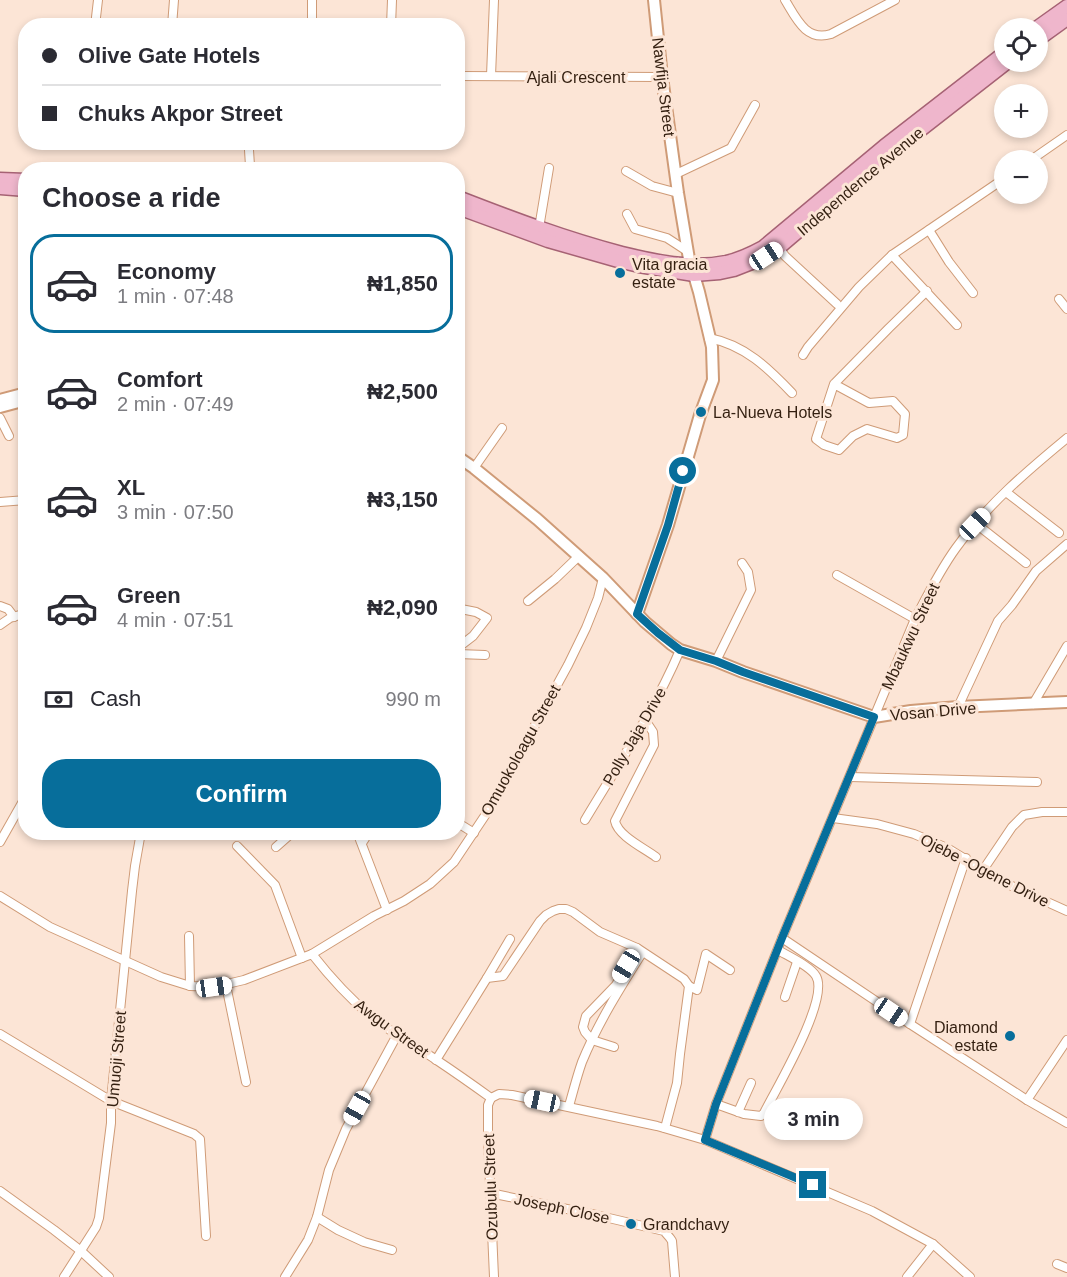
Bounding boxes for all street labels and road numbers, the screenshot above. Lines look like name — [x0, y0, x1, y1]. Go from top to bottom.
street label: Nawfija Street — [649, 37, 678, 138]
street label: Ajali Crescent — [527, 69, 626, 86]
street label: Independence Avenue — [794, 124, 927, 239]
street label: Mbaukwu Street — [878, 580, 943, 692]
street label: Omuokoloagu Street — [477, 681, 564, 819]
street label: Polly Jaja Drive — [600, 684, 669, 788]
street label: Vosan Drive — [889, 699, 977, 724]
street label: Ojebe -Ogene Drive — [918, 831, 1052, 910]
street label: Awgu Street — [352, 996, 432, 1061]
street label: Umuoji Street — [104, 1009, 129, 1108]
street label: Ozubulu Street — [480, 1133, 501, 1241]
street label: Joseph Close — [513, 1190, 611, 1227]

